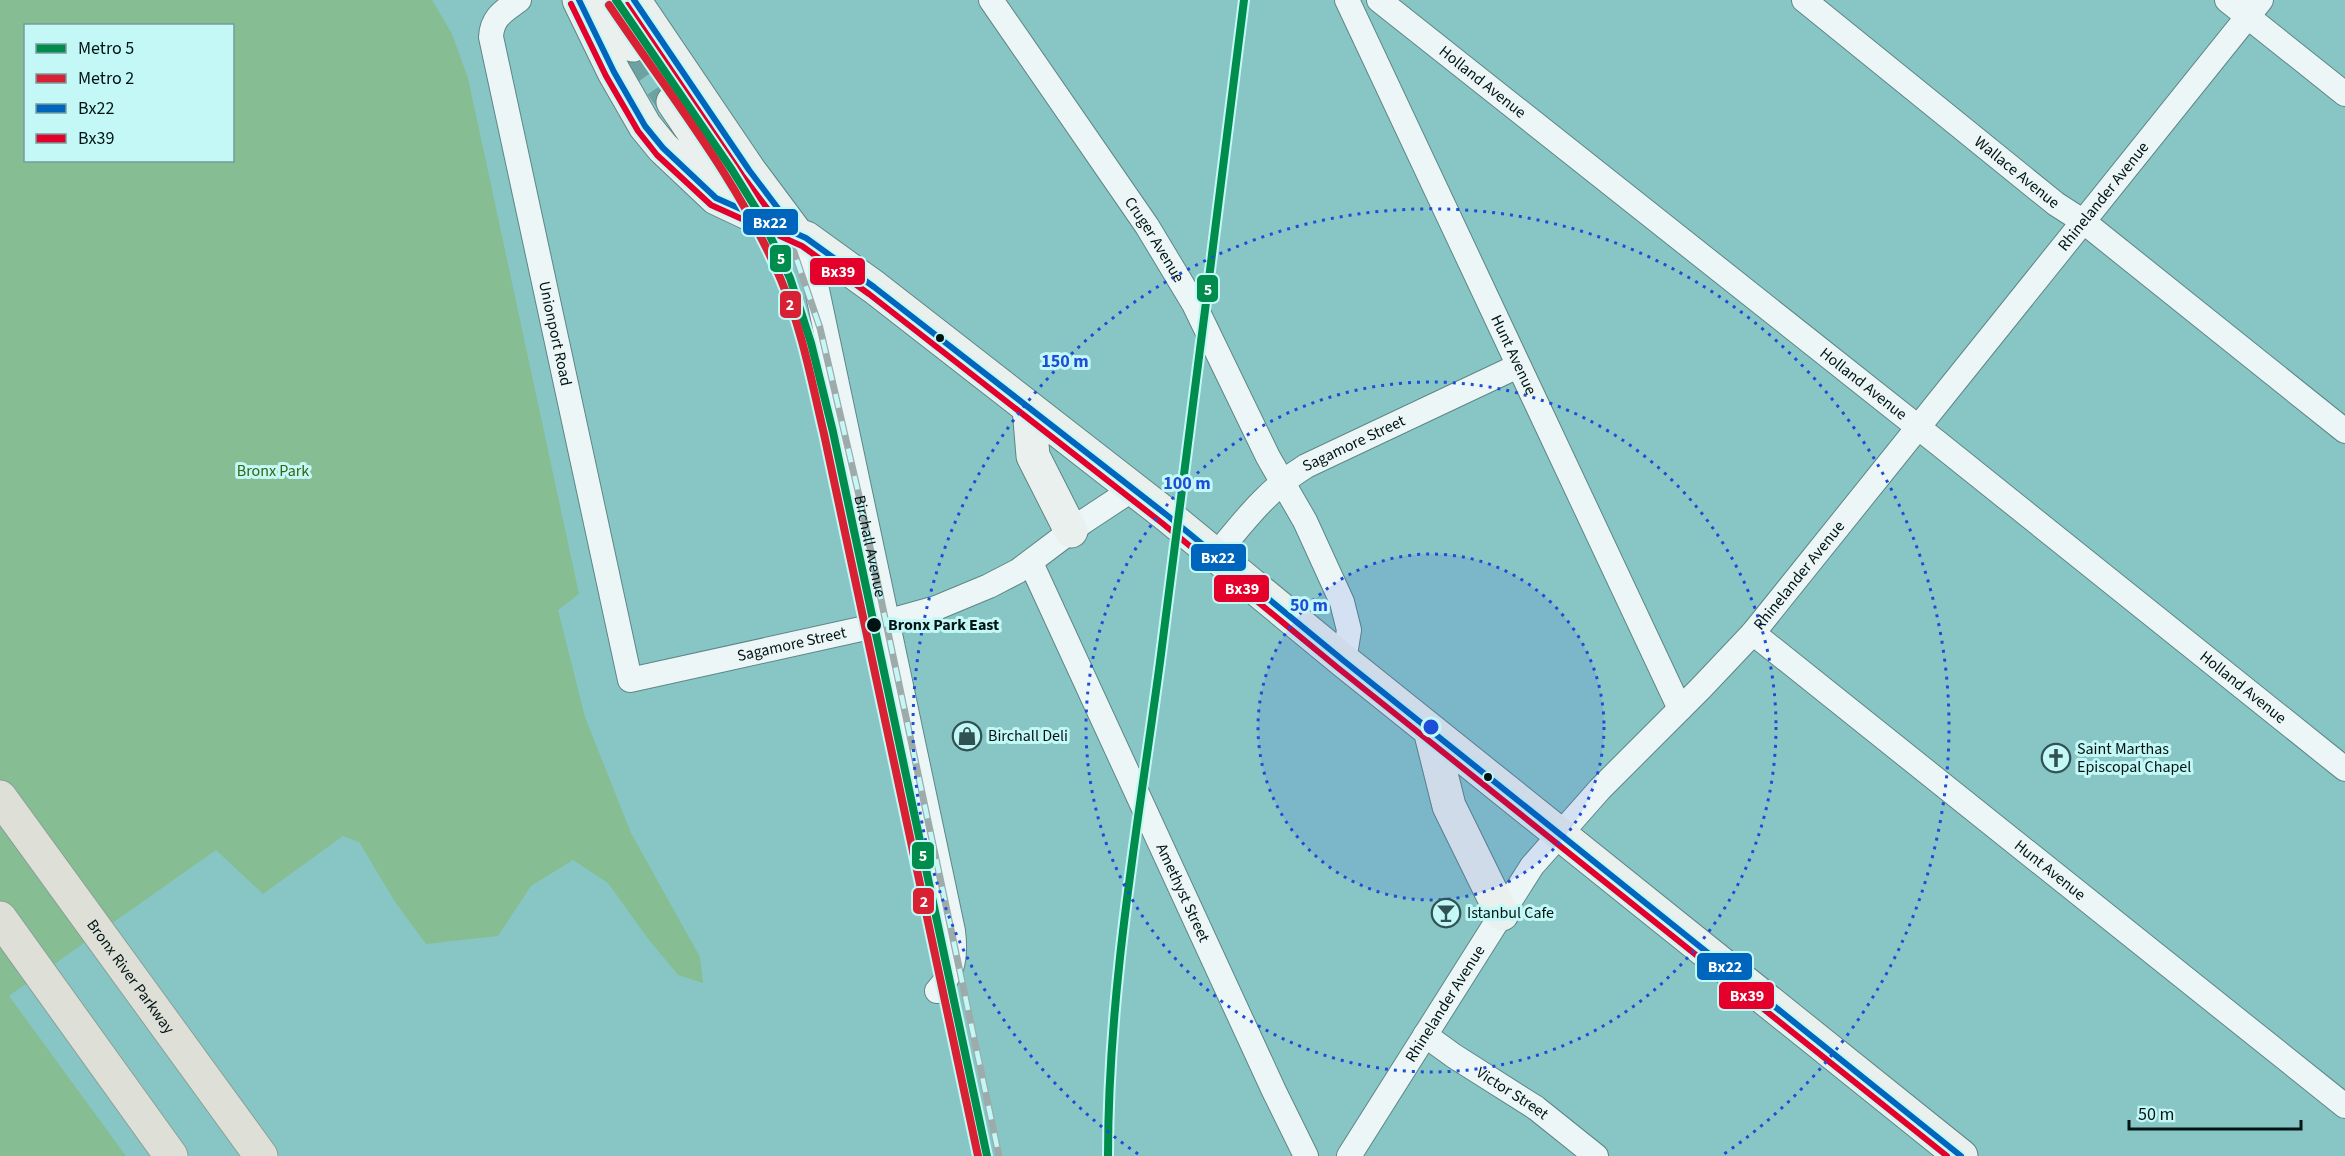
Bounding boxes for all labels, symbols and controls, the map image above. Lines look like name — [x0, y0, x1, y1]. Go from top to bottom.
legend — [24, 24, 234, 162]
text: Metro 5 — [78, 36, 134, 61]
street label: Holland Avenue — [1434, 41, 1531, 123]
text: Metro 2 — [78, 66, 134, 91]
text: Bx22 — [78, 96, 114, 121]
text: Bx39 — [78, 126, 114, 151]
street label: Wallace Avenue — [1970, 131, 2064, 214]
street label: Rhinelander Avenue — [2053, 137, 2154, 256]
street label: Cruger Avenue — [1119, 192, 1190, 287]
line badge: Bx22 — [742, 208, 799, 236]
text: Bx22 — [753, 212, 787, 234]
line badge: 5 — [769, 244, 792, 273]
text: 5 — [777, 248, 785, 270]
line badge: Bx39 — [809, 257, 866, 286]
text: Bx39 — [821, 261, 855, 283]
line badge: 5 — [1196, 274, 1219, 303]
street label: Unionport Road — [533, 279, 577, 388]
text: 5 — [1204, 279, 1212, 301]
line badge: 2 — [779, 290, 802, 319]
text: 2 — [786, 294, 794, 316]
street label: Hunt Avenue — [1485, 311, 1542, 398]
unlabelled marker — [934, 332, 946, 344]
street label: Holland Avenue — [1815, 342, 1912, 425]
text: 150 m — [1041, 349, 1089, 374]
street label: Sagamore Street — [1299, 410, 1409, 477]
park label: Bronx Park — [237, 460, 309, 482]
text: 100 m — [1163, 471, 1211, 496]
street label: Birchall Avenue — [848, 493, 891, 599]
street label: Rhinelander Avenue — [1749, 516, 1850, 635]
line badge: Bx22 — [1190, 543, 1247, 572]
text: Bx22 — [1201, 547, 1235, 569]
line badge: Bx39 — [1213, 574, 1270, 603]
text: Bx39 — [1225, 578, 1259, 600]
text: 50 m — [1290, 593, 1328, 618]
place label: Bronx Park East — [888, 614, 999, 636]
marker: Bronx Park East — [865, 616, 883, 634]
street label: Sagamore Street — [735, 621, 849, 667]
street label: Holland Avenue — [2195, 646, 2291, 729]
centre of rings — [1421, 717, 1441, 737]
shop icon: Birchall Deli — [951, 720, 983, 752]
place label: Birchall Deli — [988, 725, 1068, 747]
place label: Saint Marthas Episcopal Chapel — [2077, 738, 2191, 778]
church icon: Saint Marthas Episcopal Chapel — [2040, 742, 2072, 774]
unlabelled marker — [1482, 771, 1494, 783]
street label: Hunt Avenue — [2009, 835, 2090, 906]
street label: Amethyst Street — [1151, 840, 1215, 946]
line badge: 5 — [911, 841, 935, 870]
text: 5 — [919, 845, 927, 867]
line badge: 2 — [912, 887, 935, 915]
text: 2 — [920, 891, 928, 913]
bar icon: Istanbul Cafe — [1430, 897, 1462, 929]
place label: Istanbul Cafe — [1467, 902, 1554, 924]
street label: Bronx River Parkway — [81, 915, 180, 1039]
street label: Rhinelander Avenue — [1400, 941, 1490, 1066]
line badge: Bx22 — [1696, 952, 1753, 981]
text: Bx22 — [1708, 956, 1742, 978]
line badge: Bx39 — [1718, 981, 1775, 1010]
text: Bx39 — [1730, 985, 1764, 1007]
street label: Victor Street — [1472, 1062, 1554, 1125]
scale bar — [2129, 1093, 2302, 1131]
text: 50 m — [2138, 1102, 2174, 1127]

